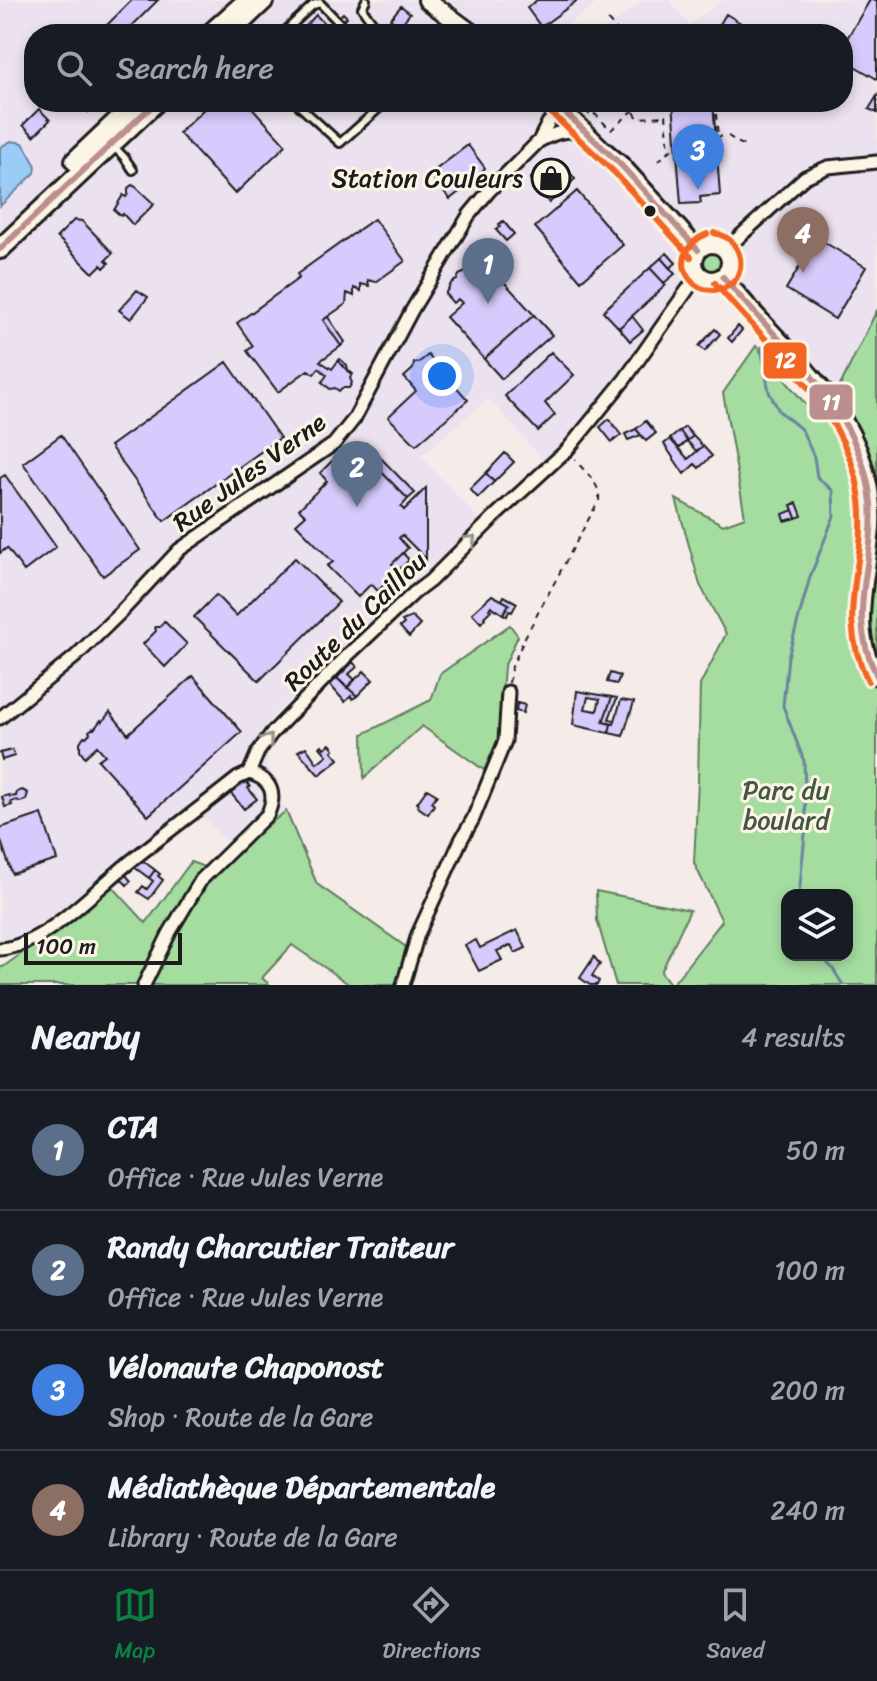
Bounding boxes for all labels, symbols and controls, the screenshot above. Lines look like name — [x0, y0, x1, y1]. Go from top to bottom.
search box — [24, 24, 853, 112]
text: Search here — [116, 41, 274, 95]
icon: search — [52, 46, 96, 90]
pin: 3 — [672, 124, 724, 190]
place label: Station Couleurs — [331, 155, 523, 201]
shop icon: Station Couleurs — [530, 157, 572, 199]
unlabelled marker — [642, 203, 658, 219]
pin: 4 — [777, 207, 829, 273]
pin: 1 — [462, 238, 514, 304]
line badge: 12 — [762, 341, 808, 380]
text: 12 — [774, 341, 796, 380]
your location — [422, 356, 462, 396]
line badge: 11 — [808, 383, 854, 421]
text: 11 — [822, 383, 841, 422]
street label: Rue Jules Verne — [162, 400, 336, 544]
pin: 2 — [331, 441, 383, 507]
one-way arrow — [462, 535, 476, 549]
street label: Route du Caillou — [272, 540, 438, 702]
one-way arrow — [258, 734, 273, 748]
park label: Parc du boulard — [743, 767, 831, 843]
map controls — [781, 889, 853, 961]
button: layers — [781, 889, 853, 961]
text: 100 m — [36, 927, 96, 966]
scale bar — [24, 929, 182, 965]
text: Nearby — [32, 1007, 140, 1067]
text: 4 results — [741, 1014, 845, 1060]
text: CTA — [108, 1100, 159, 1154]
text: 1 — [52, 1127, 64, 1173]
text: 50 m — [786, 1127, 845, 1173]
text: Office · Rue Jules Verne — [108, 1154, 383, 1200]
text: Randy Charcutier Traiteur — [108, 1220, 454, 1274]
text: 2 — [50, 1247, 66, 1293]
text: 100 m — [774, 1247, 845, 1293]
text: Office · Rue Jules Verne — [108, 1274, 383, 1320]
text: Vélonaute Chaponost — [108, 1340, 384, 1394]
text: 3 — [51, 1367, 65, 1413]
text: 200 m — [770, 1367, 845, 1413]
text: Shop · Route de la Gare — [108, 1394, 373, 1440]
text: Médiathèque Départementale — [108, 1460, 495, 1514]
text: 4 — [50, 1487, 66, 1533]
text: 240 m — [771, 1487, 845, 1533]
text: Library · Route de la Gare — [108, 1514, 398, 1560]
tab: Map — [113, 1583, 157, 1670]
tab: Directions — [382, 1583, 481, 1670]
tab: Saved — [706, 1583, 764, 1670]

